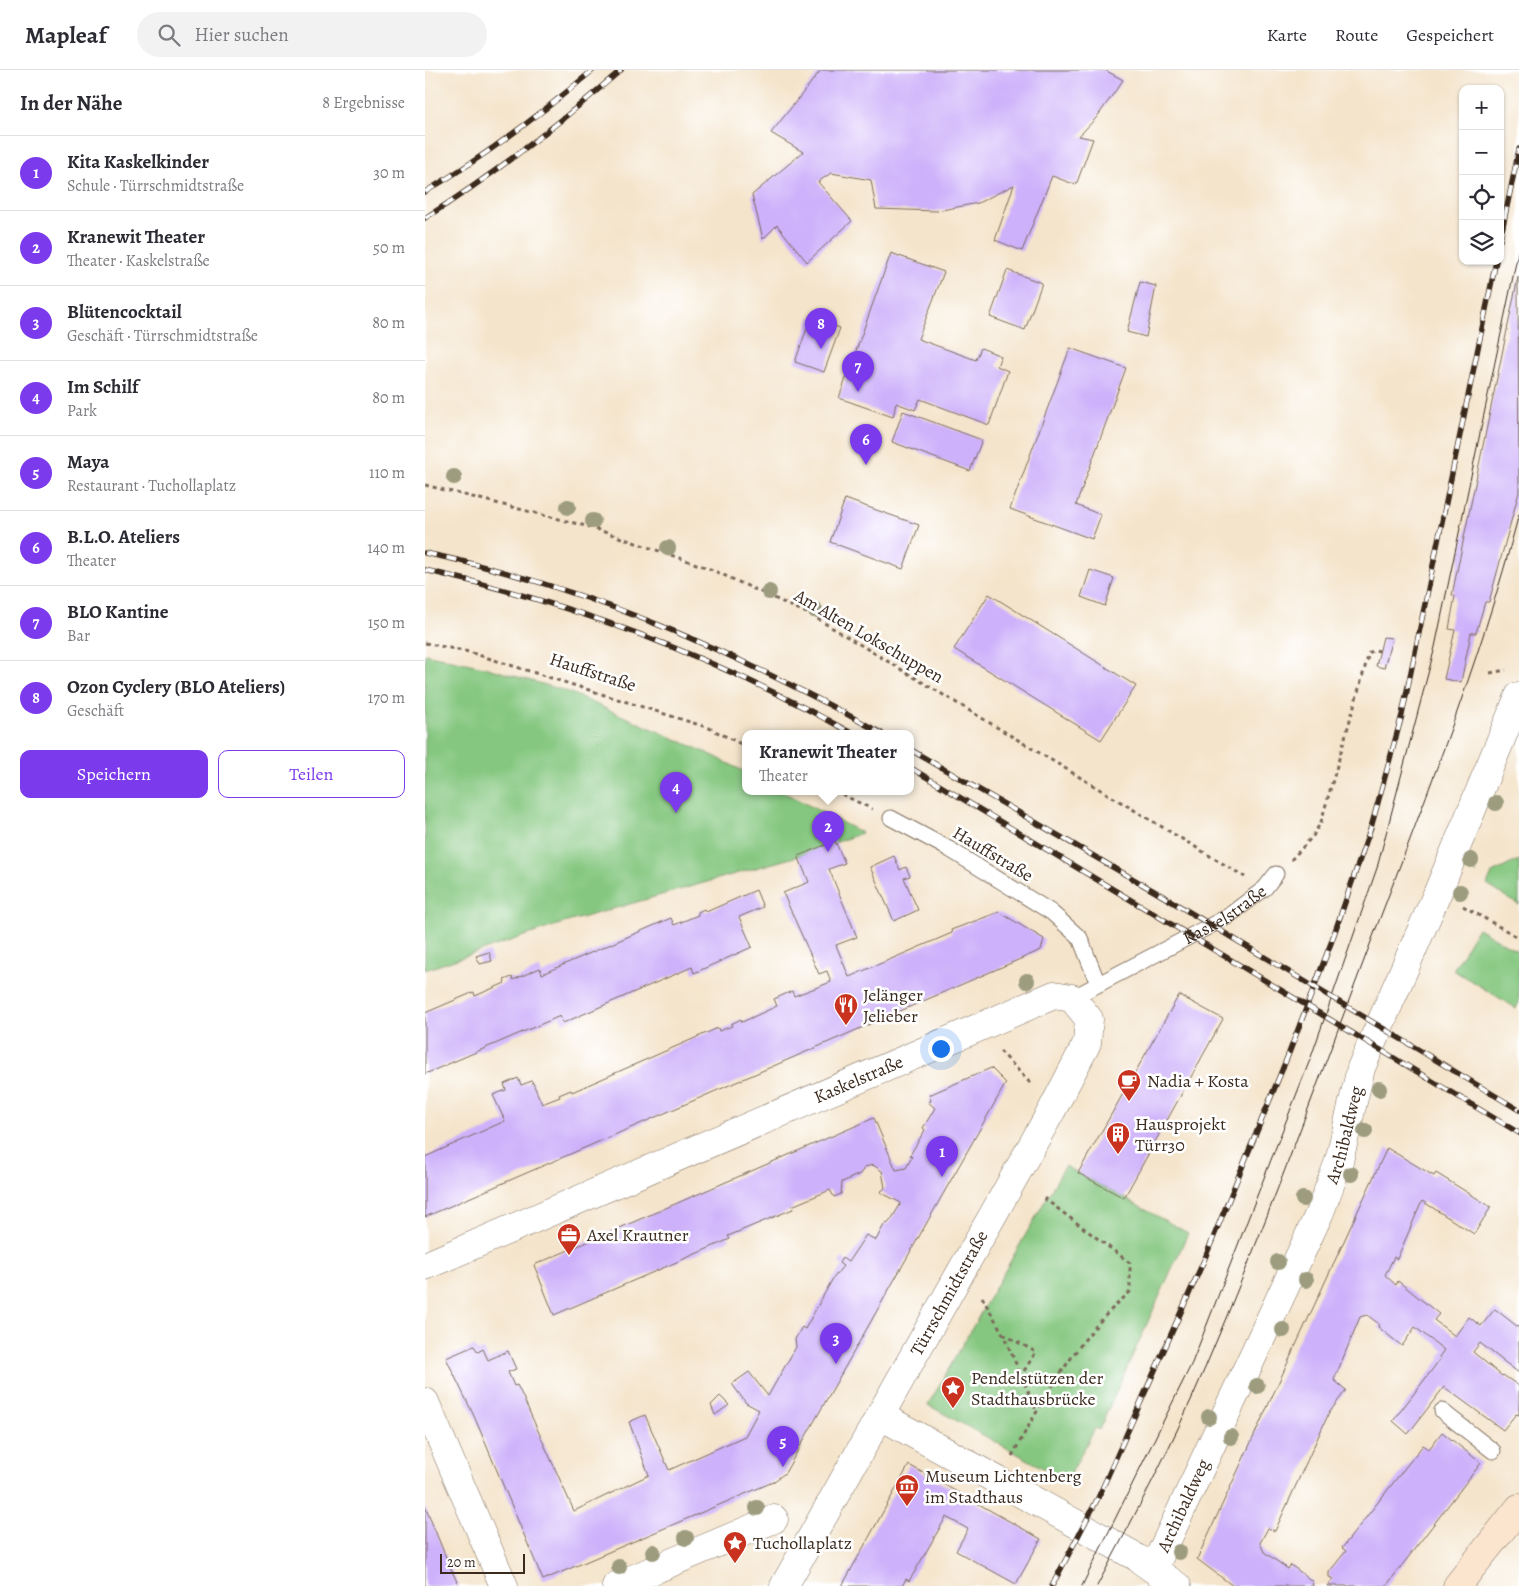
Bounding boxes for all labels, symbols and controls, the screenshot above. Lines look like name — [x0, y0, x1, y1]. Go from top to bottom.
search box — [137, 12, 487, 57]
text: Mapleaf — [25, 19, 107, 51]
icon: search — [155, 21, 183, 49]
text: Hier suchen — [195, 22, 289, 48]
text: Karte — [1267, 23, 1307, 47]
text: Route — [1335, 23, 1378, 47]
text: Gespeichert — [1406, 23, 1494, 47]
map controls — [1459, 85, 1504, 265]
button: + — [1459, 85, 1504, 130]
text: In der Nähe — [20, 89, 122, 117]
text: 8 Ergebnisse — [322, 92, 405, 114]
button: − — [1459, 130, 1504, 175]
text: Kita Kaskelkinder — [67, 149, 209, 175]
text: 1 — [33, 162, 39, 184]
text: 30 m — [373, 162, 405, 184]
text: Schule · Türrschmidtstraße — [67, 175, 244, 197]
button: locate — [1459, 175, 1504, 220]
button: layers — [1459, 220, 1504, 265]
text: Kranewit Theater — [67, 224, 205, 250]
text: 2 — [32, 237, 40, 259]
text: 50 m — [373, 237, 405, 259]
text: Theater · Kaskelstraße — [67, 250, 210, 272]
text: Blütencocktail — [67, 299, 182, 325]
pin: 8 — [805, 308, 837, 349]
text: 3 — [33, 312, 39, 334]
text: 80 m — [372, 312, 405, 334]
text: Geschäft · Türrschmidtstraße — [67, 325, 258, 347]
pin: 7 — [842, 351, 874, 392]
text: Im Schilf — [67, 374, 138, 400]
text: 4 — [32, 387, 40, 409]
text: 80 m — [372, 387, 405, 409]
text: Park — [67, 400, 97, 422]
pin: 6 — [850, 424, 882, 465]
text: Maya — [67, 449, 109, 475]
text: 5 — [33, 462, 39, 484]
text: 110 m — [369, 462, 405, 484]
text: Restaurant · Tuchollaplatz — [67, 475, 236, 497]
text: B.L.O. Ateliers — [67, 524, 180, 550]
text: 6 — [32, 537, 40, 559]
text: 140 m — [367, 537, 405, 559]
text: Theater — [67, 550, 116, 572]
street label: Am Alten Lokschuppen — [789, 583, 948, 689]
text: BLO Kantine — [67, 599, 169, 625]
text: 7 — [33, 612, 39, 634]
text: 150 m — [368, 612, 405, 634]
text: Bar — [67, 625, 90, 647]
street label: Hauffstraße — [547, 647, 639, 697]
text: Ozon Cyclery (BLO Ateliers) — [67, 674, 285, 700]
text: 8 — [32, 687, 40, 709]
text: 170 m — [368, 687, 405, 709]
text: Geschäft — [67, 700, 124, 722]
popup — [742, 730, 914, 795]
text: Kranewit Theater — [759, 739, 897, 765]
button: Speichern — [20, 750, 208, 798]
button: Teilen — [218, 750, 405, 798]
text: Theater — [759, 765, 808, 787]
pin: 4 — [660, 772, 692, 813]
pin: 2 — [812, 811, 844, 852]
street label: Hauffstraße — [948, 821, 1038, 887]
street label: Kaskelstraße — [1179, 879, 1271, 950]
place label: Jelänger Jelieber — [863, 983, 923, 1028]
restaurant icon: Jelänger Jelieber — [833, 992, 859, 1026]
your location — [928, 1036, 954, 1062]
street label: Kaskelstraße — [810, 1049, 907, 1109]
cafe icon: Nadia + Kosta — [1116, 1068, 1142, 1102]
place label: Nadia + Kosta — [1147, 1069, 1249, 1093]
street label: Archibaldweg — [1319, 1083, 1368, 1188]
place label: Hausprojekt Türr30 — [1135, 1112, 1226, 1157]
building icon: Hausprojekt Türr30 — [1105, 1121, 1131, 1155]
pin: 1 — [926, 1136, 958, 1177]
office icon: Axel Krautner — [556, 1222, 582, 1256]
place label: Axel Krautner — [586, 1223, 689, 1247]
street label: Türrschmidtstraße — [905, 1226, 993, 1360]
pin: 3 — [820, 1323, 852, 1364]
place label: Pendelstützen der Stadthausbrücke — [971, 1366, 1104, 1411]
place icon: Pendelstützen der Stadthausbrücke — [940, 1375, 966, 1409]
pin: 5 — [767, 1426, 799, 1467]
street label: Archibaldweg — [1151, 1455, 1215, 1557]
place label: Museum Lichtenberg im Stadthaus — [925, 1464, 1082, 1509]
museum icon: Museum Lichtenberg im Stadthaus — [894, 1473, 920, 1507]
place icon: Tuchollaplatz — [722, 1530, 748, 1564]
place label: Tuchollaplatz — [753, 1531, 852, 1555]
scale bar — [440, 1551, 525, 1574]
text: 20 m — [447, 1553, 476, 1572]

